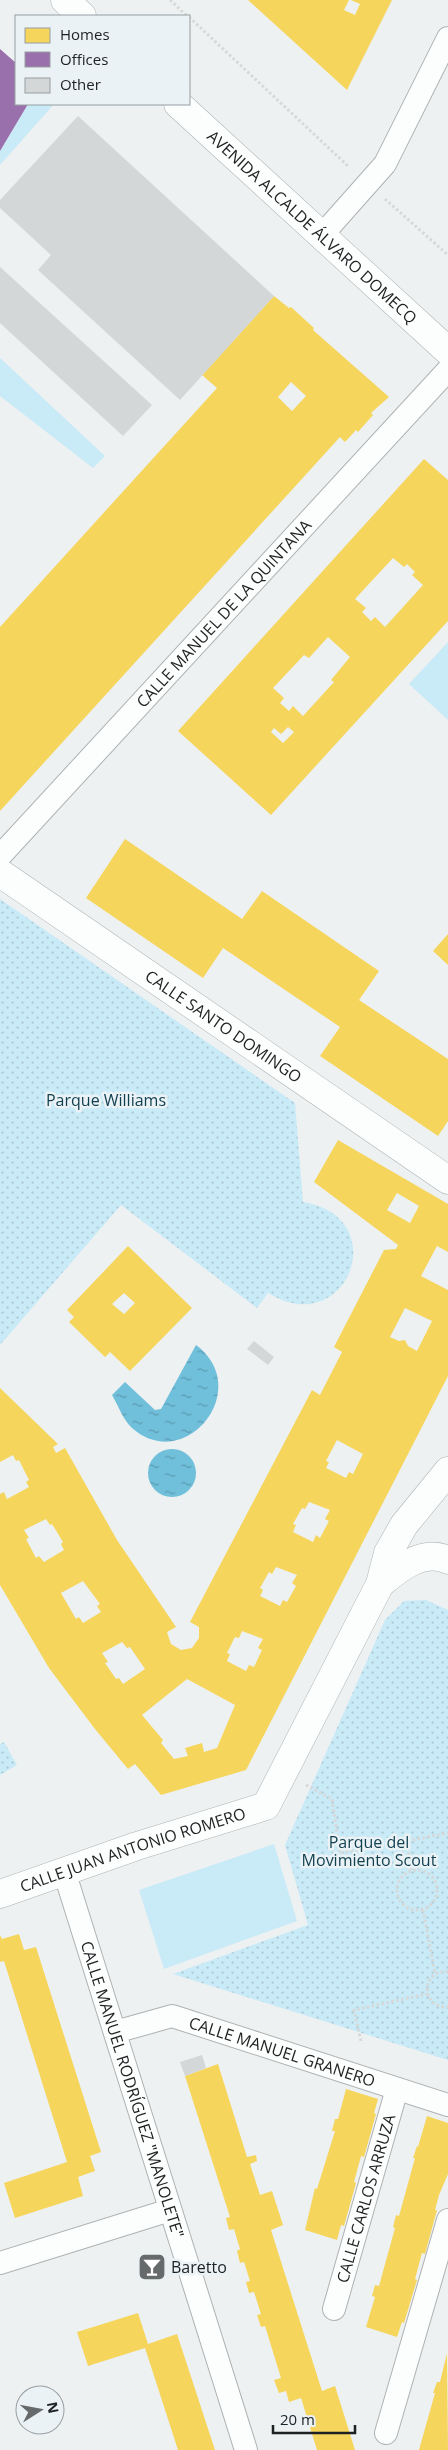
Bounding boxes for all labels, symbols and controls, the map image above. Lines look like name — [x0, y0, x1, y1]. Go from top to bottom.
legend — [15, 15, 190, 105]
text: Homes — [60, 24, 110, 44]
text: Offices — [60, 49, 108, 69]
text: Other — [60, 74, 101, 94]
street label: AVENIDA ALCALDE ÁLVARO DOMECQ — [203, 125, 422, 329]
street label: CALLE MANUEL DE LA QUINTANA — [131, 514, 317, 712]
street label: CALLE SANTO DOMINGO — [141, 965, 306, 1088]
park label: Parque Williams — [46, 1089, 166, 1111]
street label: CALLE JUAN ANTONIO ROMERO — [17, 1802, 248, 1897]
park label: Parque del Movimiento Scout — [302, 1831, 437, 1871]
street label: CALLE MANUEL RODRÍGUEZ "MANOLETE" — [76, 1938, 190, 2241]
street label: CALLE MANUEL GRANERO — [186, 2011, 378, 2092]
street label: CALLE CARLOS ARRUZA — [331, 2111, 401, 2285]
bar icon: Baretto — [137, 2252, 167, 2282]
place label: Baretto — [171, 2256, 227, 2278]
north arrow — [15, 2385, 65, 2435]
text: N — [43, 2400, 64, 2415]
scale bar — [273, 2402, 356, 2434]
text: 20 m — [280, 2409, 315, 2429]

